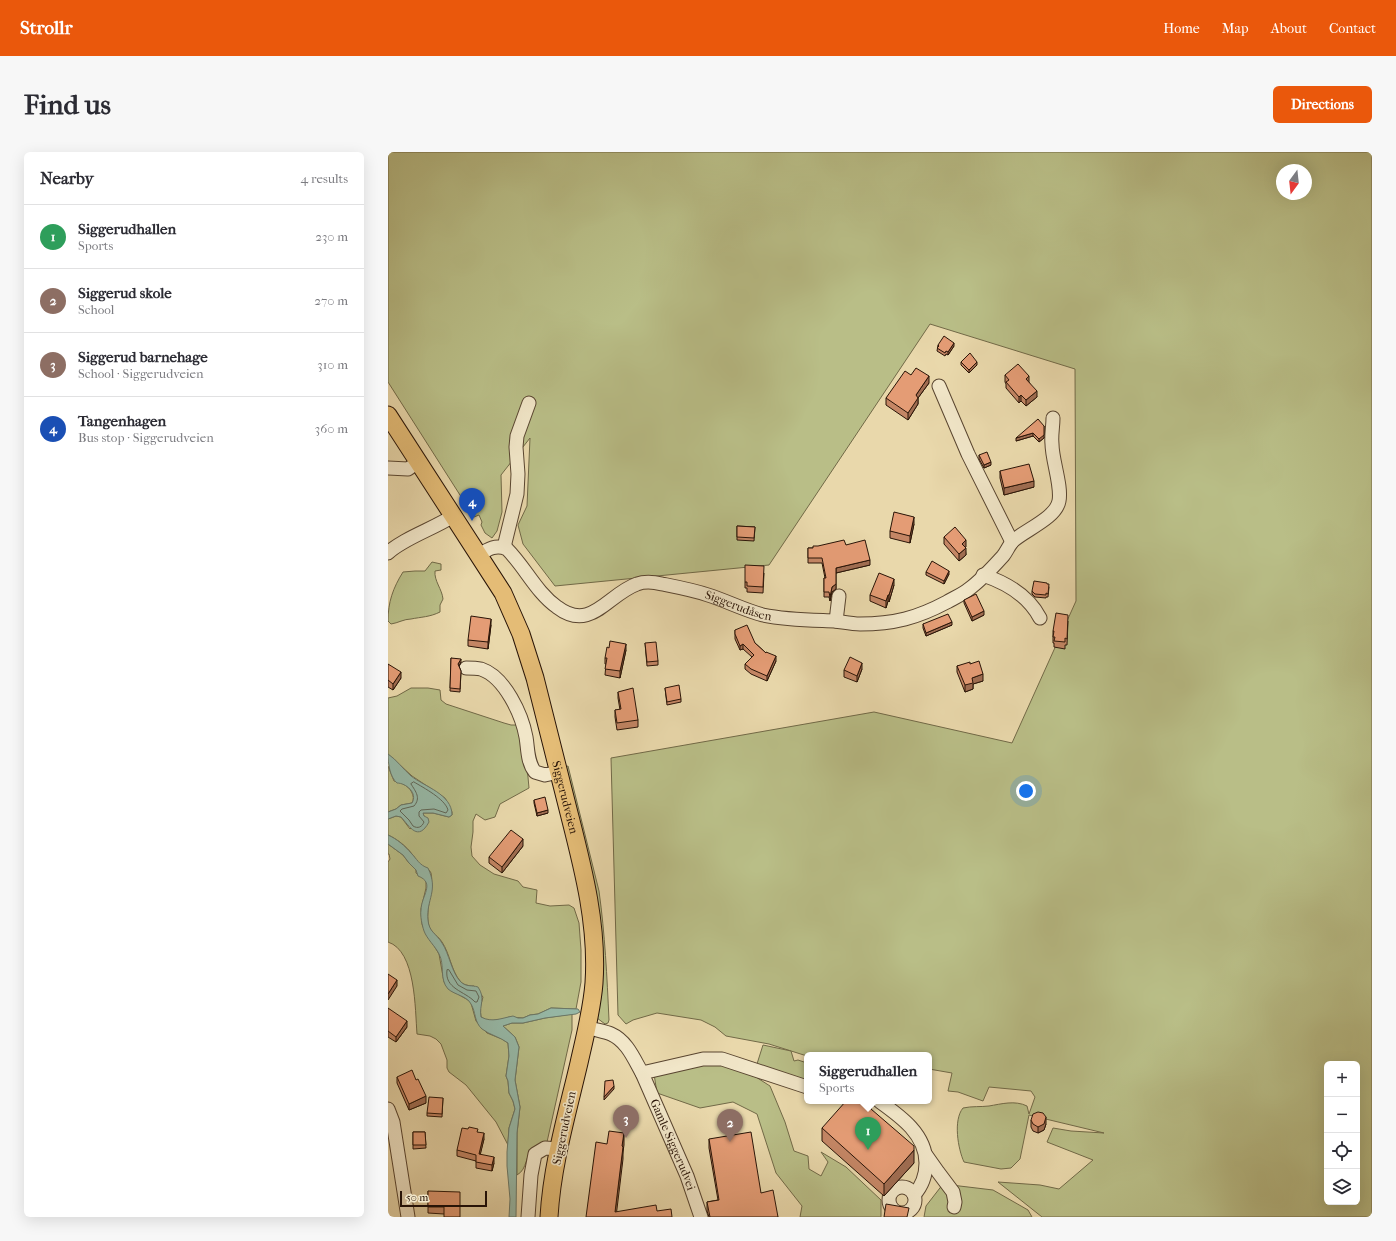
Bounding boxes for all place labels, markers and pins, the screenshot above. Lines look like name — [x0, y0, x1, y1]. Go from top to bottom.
pin: 4 — [459, 488, 485, 521]
pin: 3 — [613, 1105, 639, 1138]
pin: 2 — [717, 1109, 743, 1142]
pin: 1 — [855, 1117, 881, 1150]

